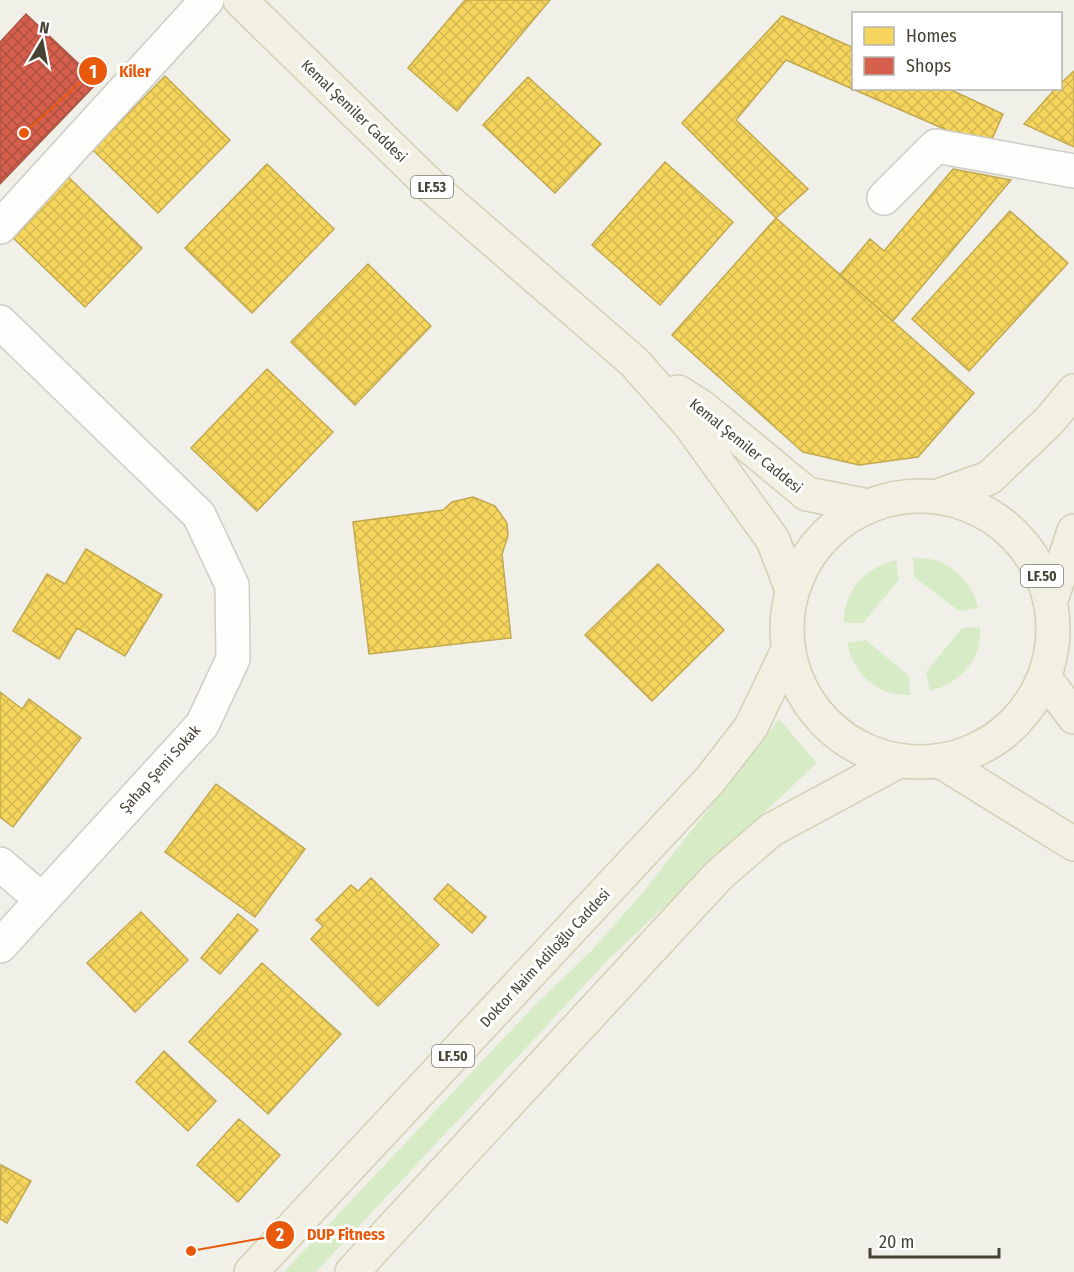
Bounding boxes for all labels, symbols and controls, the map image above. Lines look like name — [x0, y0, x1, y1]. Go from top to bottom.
north arrow — [12, 12, 72, 72]
legend — [852, 12, 1062, 90]
text: N — [38, 18, 51, 38]
text: Homes — [906, 25, 957, 47]
callout: Kiler — [78, 54, 163, 88]
text: Shops — [906, 55, 951, 77]
street label: Kemal Şemiler Caddesi — [297, 56, 411, 166]
text: 1 — [89, 61, 97, 83]
text: Kiler — [119, 62, 151, 81]
road number: LF.53 — [411, 176, 453, 198]
street label: Kemal Şemiler Caddesi — [686, 395, 806, 497]
road number: LF.50 — [1021, 565, 1063, 587]
street label: Şahap Şemi Sokak — [116, 721, 204, 817]
street label: Doktor Naim Adiloğlu Caddesi — [476, 885, 614, 1031]
road number: LF.50 — [432, 1045, 474, 1067]
callout: DUP Fitness — [265, 1218, 397, 1252]
scale bar — [870, 1221, 999, 1259]
text: 2 — [275, 1224, 284, 1246]
text: DUP Fitness — [307, 1225, 385, 1244]
text: 20 m — [879, 1231, 914, 1253]

